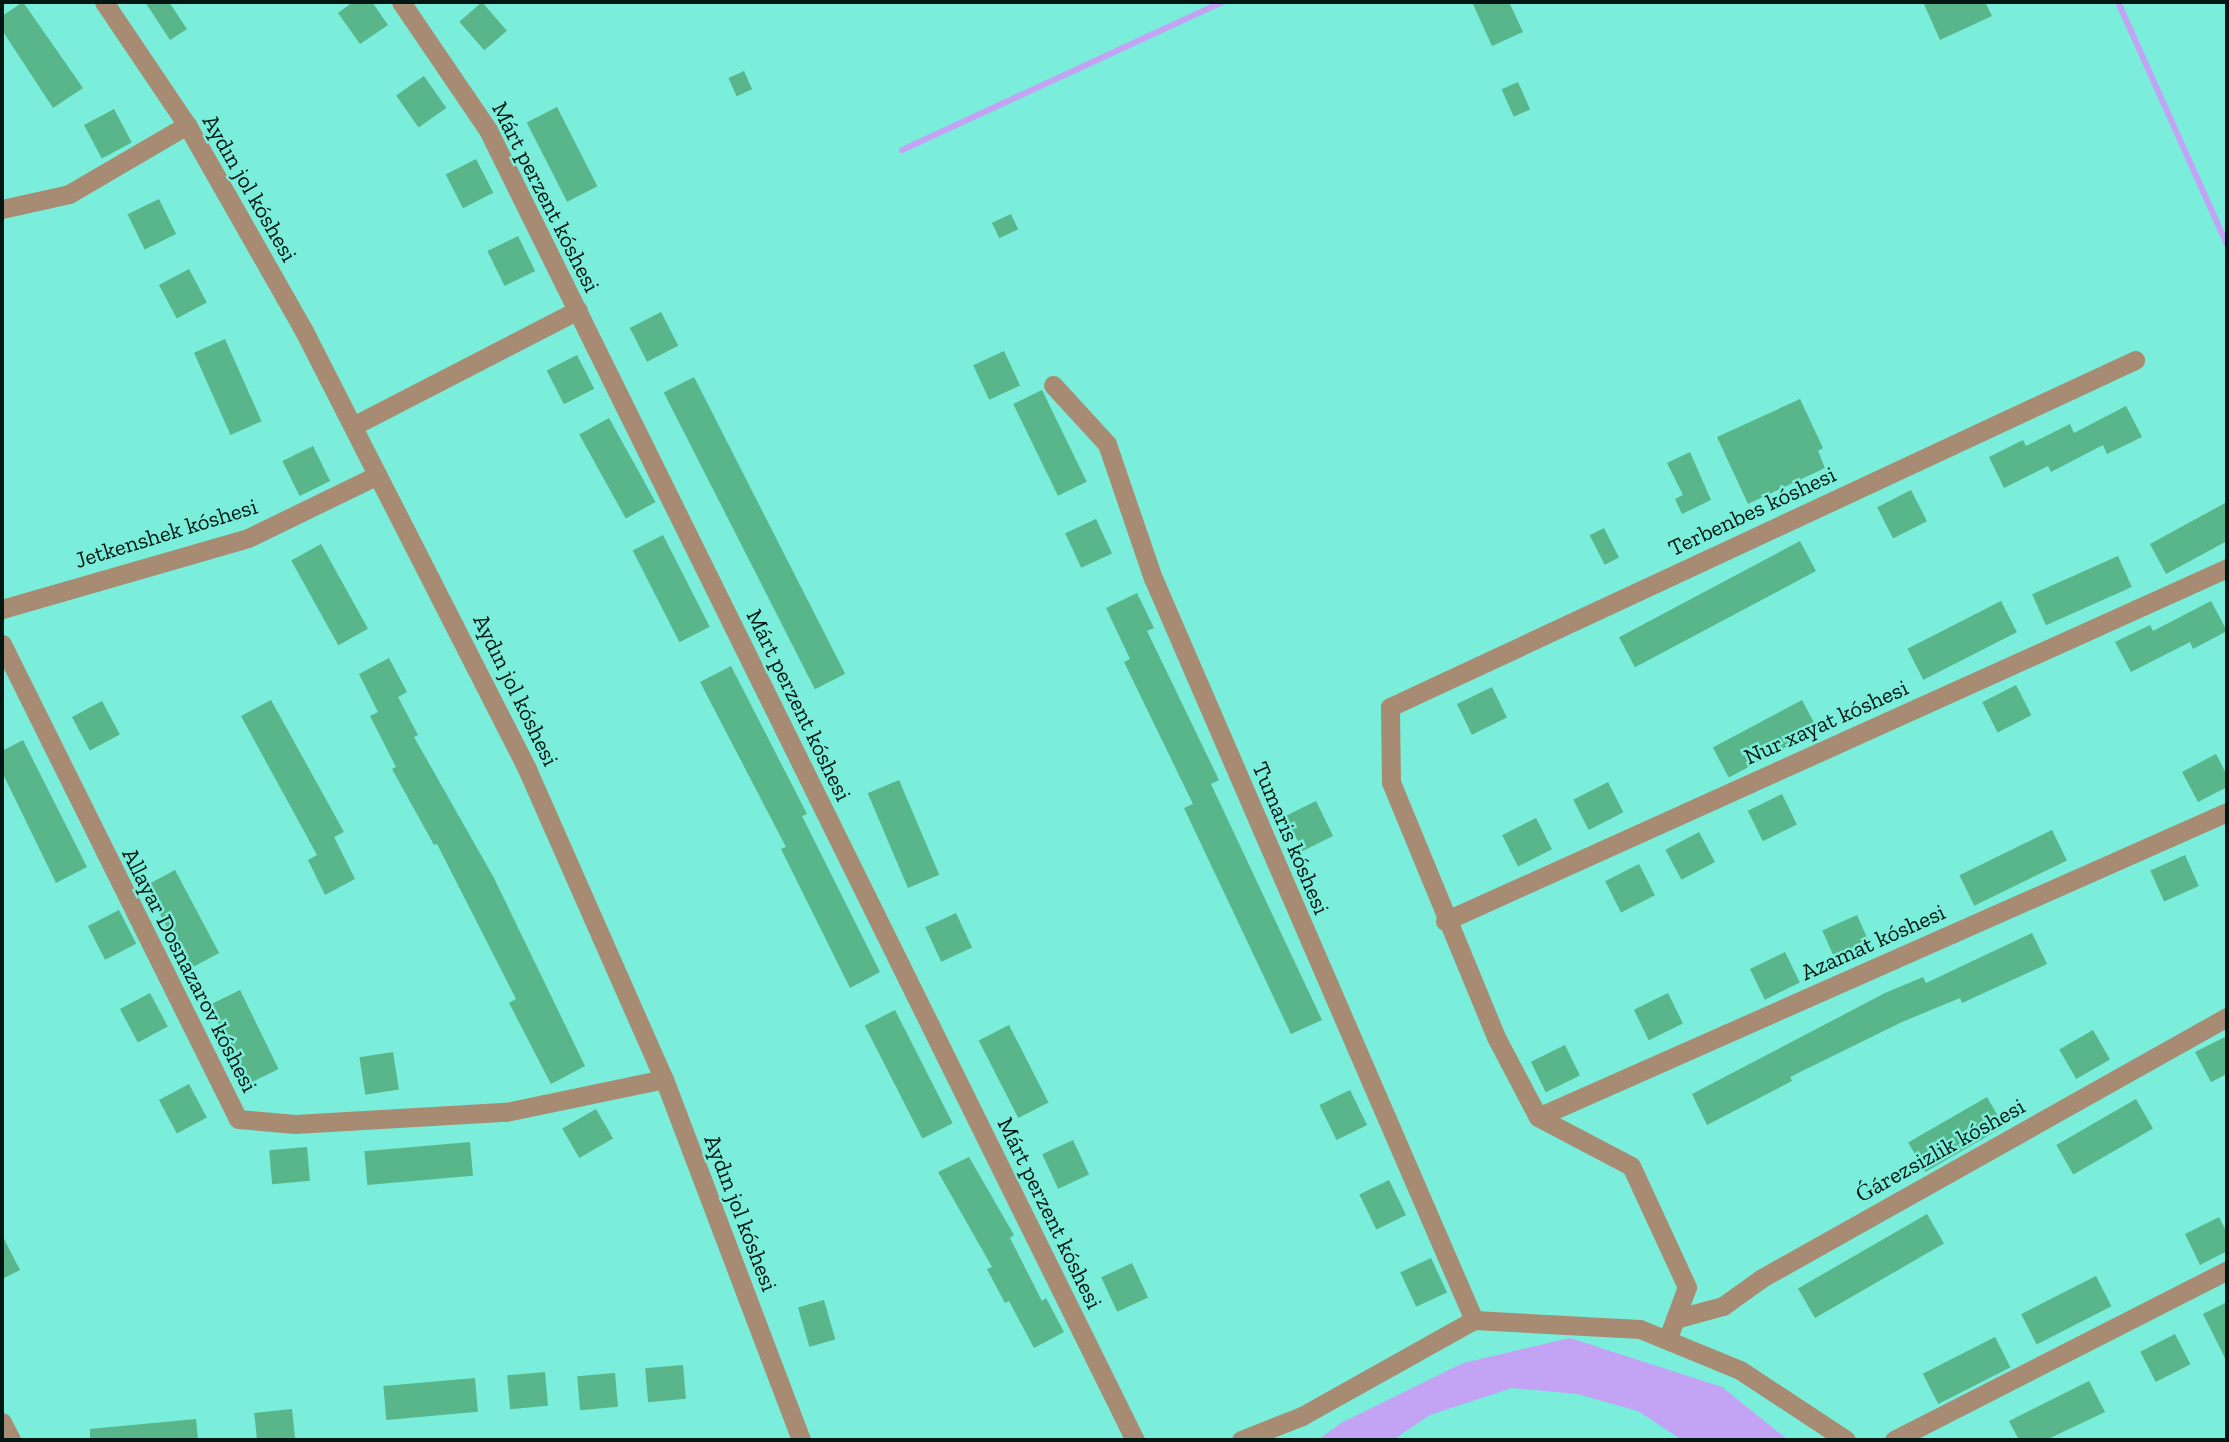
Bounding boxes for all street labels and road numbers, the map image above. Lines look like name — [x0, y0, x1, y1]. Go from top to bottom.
street label: Márt perzent kóshesi — [486, 97, 606, 297]
street label: Aydın jol kóshesi — [197, 110, 303, 266]
street label: Terbenbes kóshesi — [1664, 460, 1840, 562]
street label: Jetkenshek kóshesi — [71, 492, 261, 574]
street label: Márt perzent kóshesi — [741, 605, 857, 805]
street label: Aydın jol kóshesi — [467, 610, 565, 770]
street label: Nur xayat kóshesi — [1740, 673, 1912, 771]
street label: Tumaris kóshesi — [1246, 758, 1336, 918]
street label: Allayar Dosnazarov kóshesi — [116, 843, 264, 1097]
street label: Azamat kóshesi — [1797, 898, 1949, 986]
street label: Ǵárezsizlik kóshesi — [1850, 1092, 2030, 1208]
street label: Márt perzent kóshesi — [992, 1113, 1108, 1313]
street label: Aydın jol kóshesi — [698, 1131, 784, 1295]

